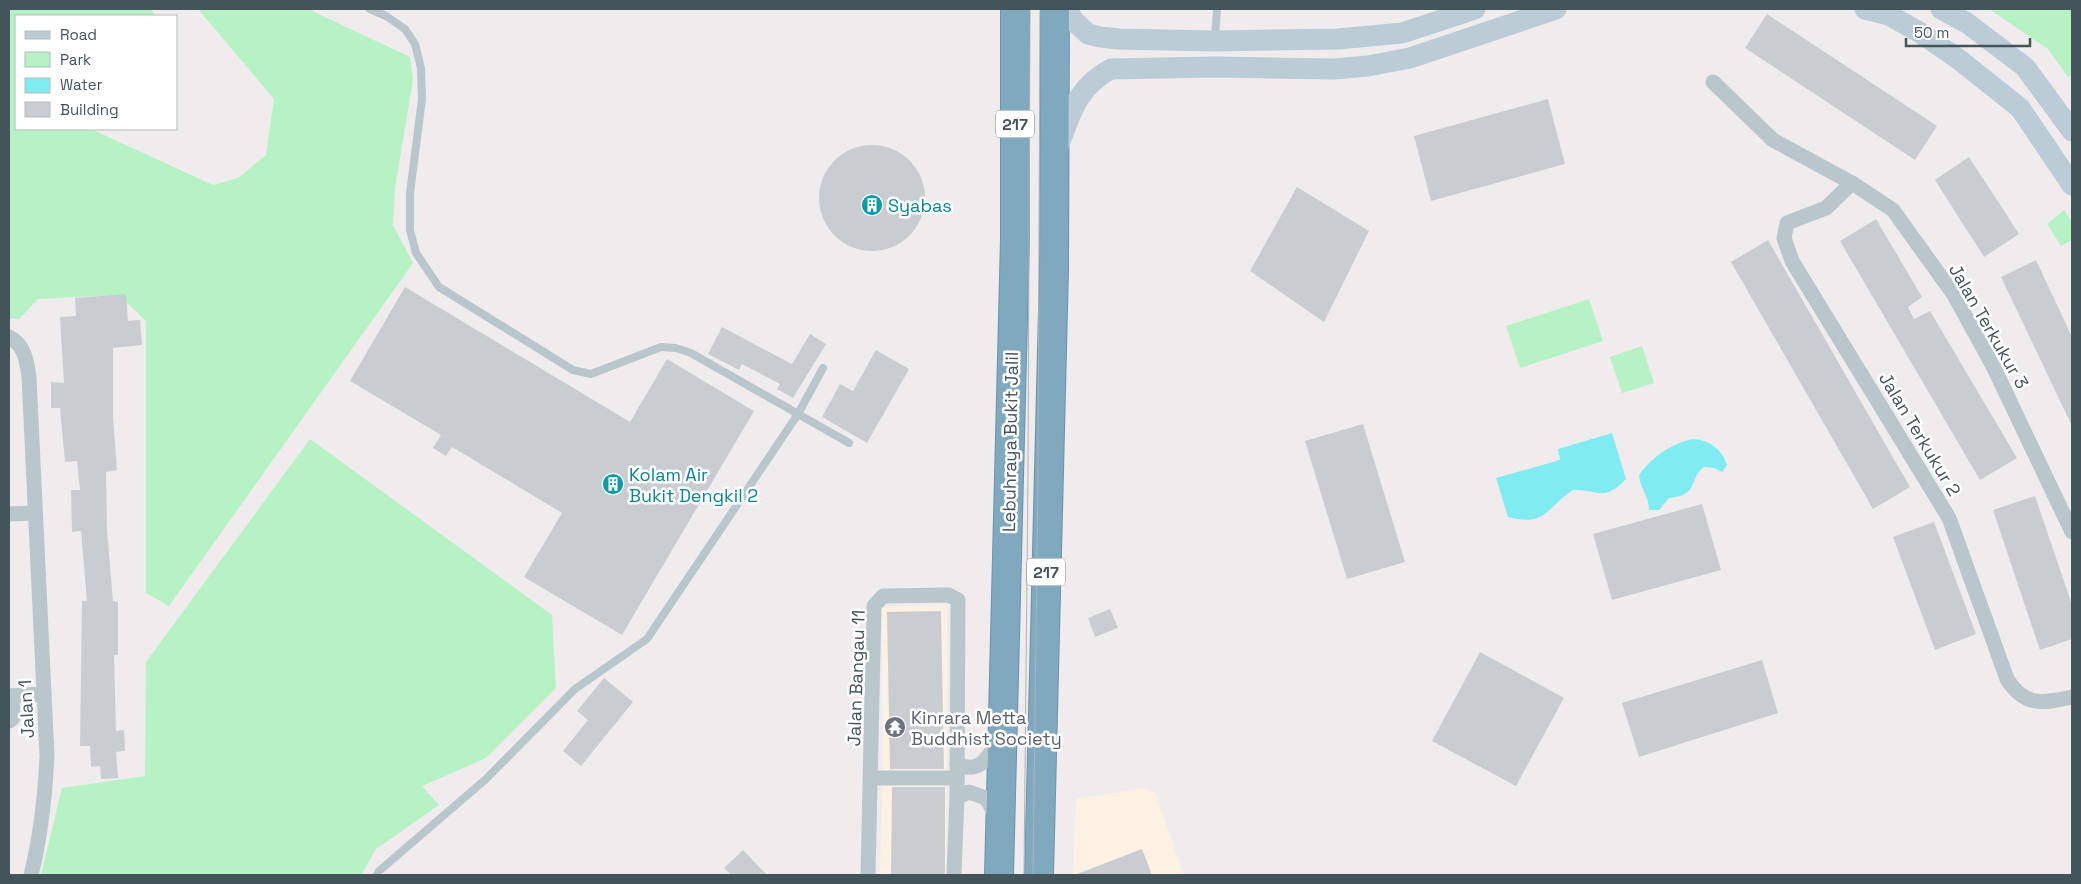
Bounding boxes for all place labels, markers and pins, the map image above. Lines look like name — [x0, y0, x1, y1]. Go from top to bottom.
building icon: Syabas — [860, 193, 884, 217]
place label: Syabas — [888, 194, 952, 217]
place label: Kolam Air Bukit Dengkil 2 — [629, 463, 758, 507]
building icon: Kolam Air Bukit Dengkil 2 — [601, 472, 625, 496]
place label: Kinrara Metta Buddhist Society — [911, 706, 1062, 750]
temple icon: Kinrara Metta Buddhist Society — [883, 715, 907, 739]

